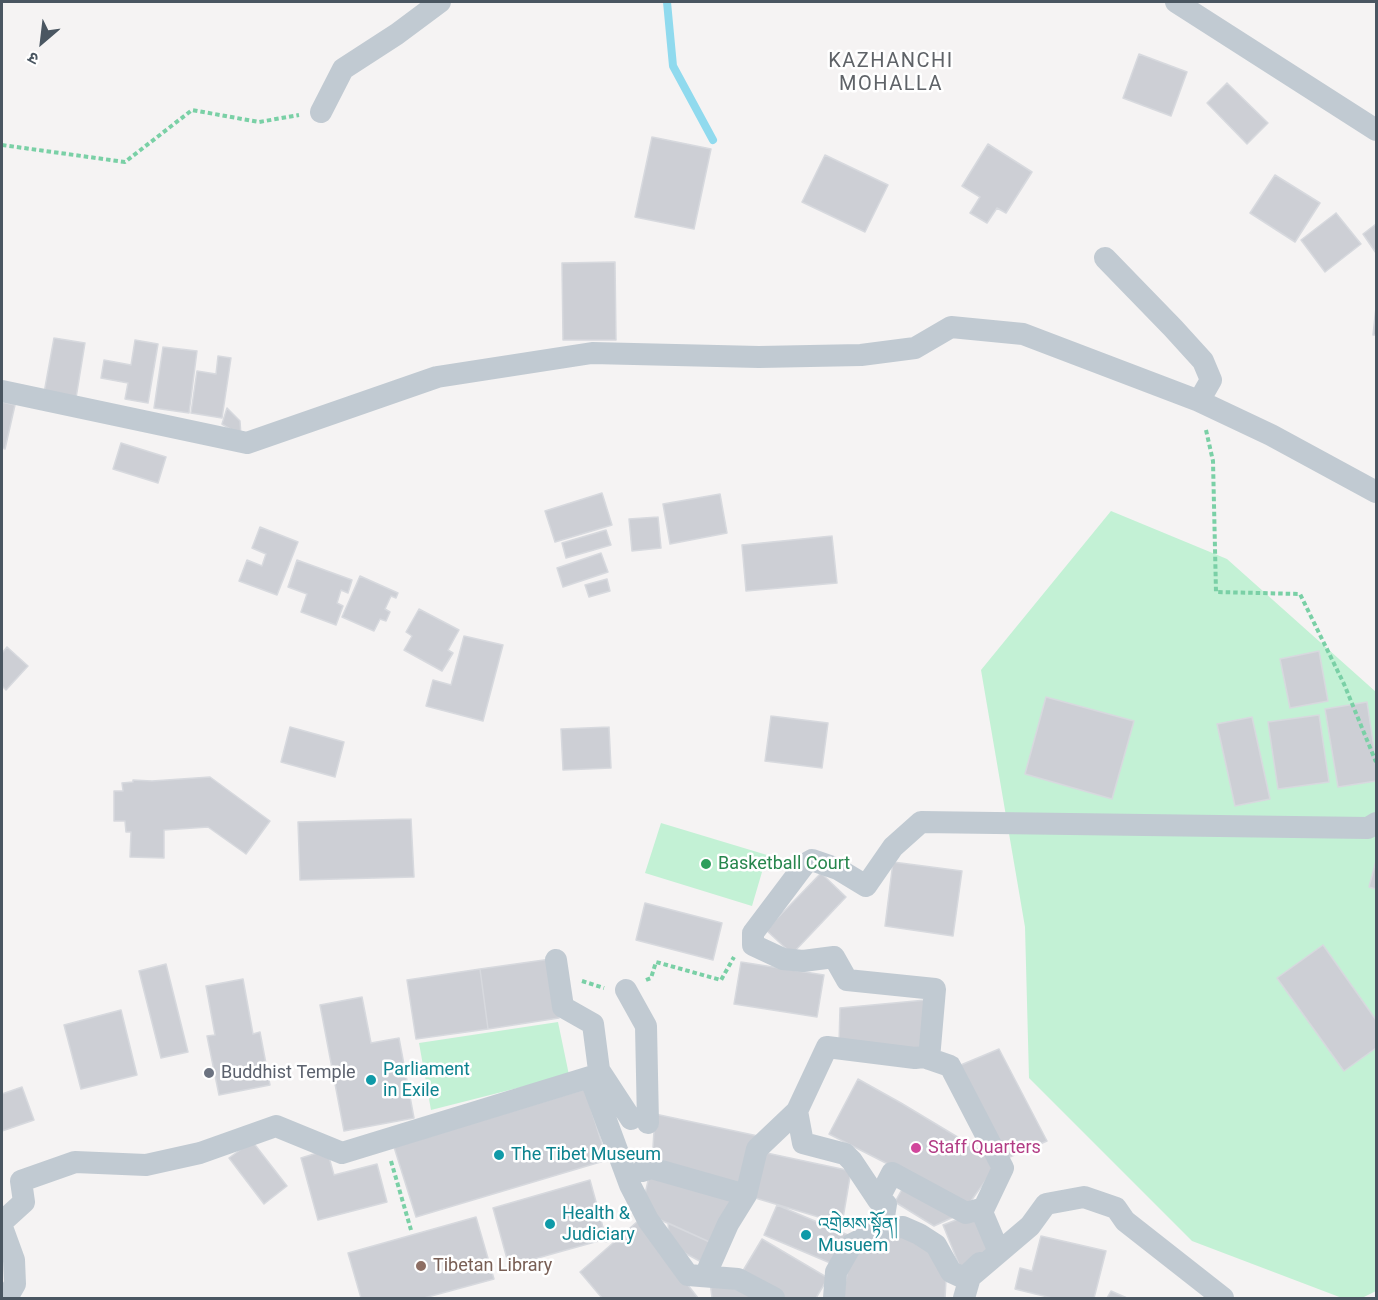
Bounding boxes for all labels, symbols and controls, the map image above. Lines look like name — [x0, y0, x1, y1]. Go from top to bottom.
north arrow — [12, 12, 72, 72]
text: उ — [25, 48, 42, 69]
district label: KAZHANCHI MOHALLA — [828, 50, 954, 97]
place label: Basketball Court — [718, 853, 850, 875]
marker: Basketball Court — [699, 857, 713, 871]
place label: Parliament in Exile — [383, 1059, 470, 1102]
place label: Buddhist Temple — [221, 1062, 356, 1084]
marker: Buddhist Temple — [202, 1066, 216, 1080]
marker: Parliament in Exile — [364, 1073, 378, 1087]
place label: Staff Quarters — [928, 1137, 1041, 1159]
marker: Staff Quarters — [909, 1141, 923, 1155]
place label: The Tibet Museum — [511, 1144, 661, 1166]
marker: The Tibet Museum — [492, 1148, 506, 1162]
place label: Health & Judiciary — [562, 1203, 635, 1246]
place label: འགྲེམས་སྟོན། Musuem — [818, 1214, 898, 1256]
marker: Health & Judiciary — [543, 1217, 557, 1231]
marker: འགྲེམས་སྟོན། Musuem — [799, 1228, 813, 1242]
place label: Tibetan Library — [433, 1255, 552, 1277]
marker: Tibetan Library — [414, 1259, 428, 1273]

